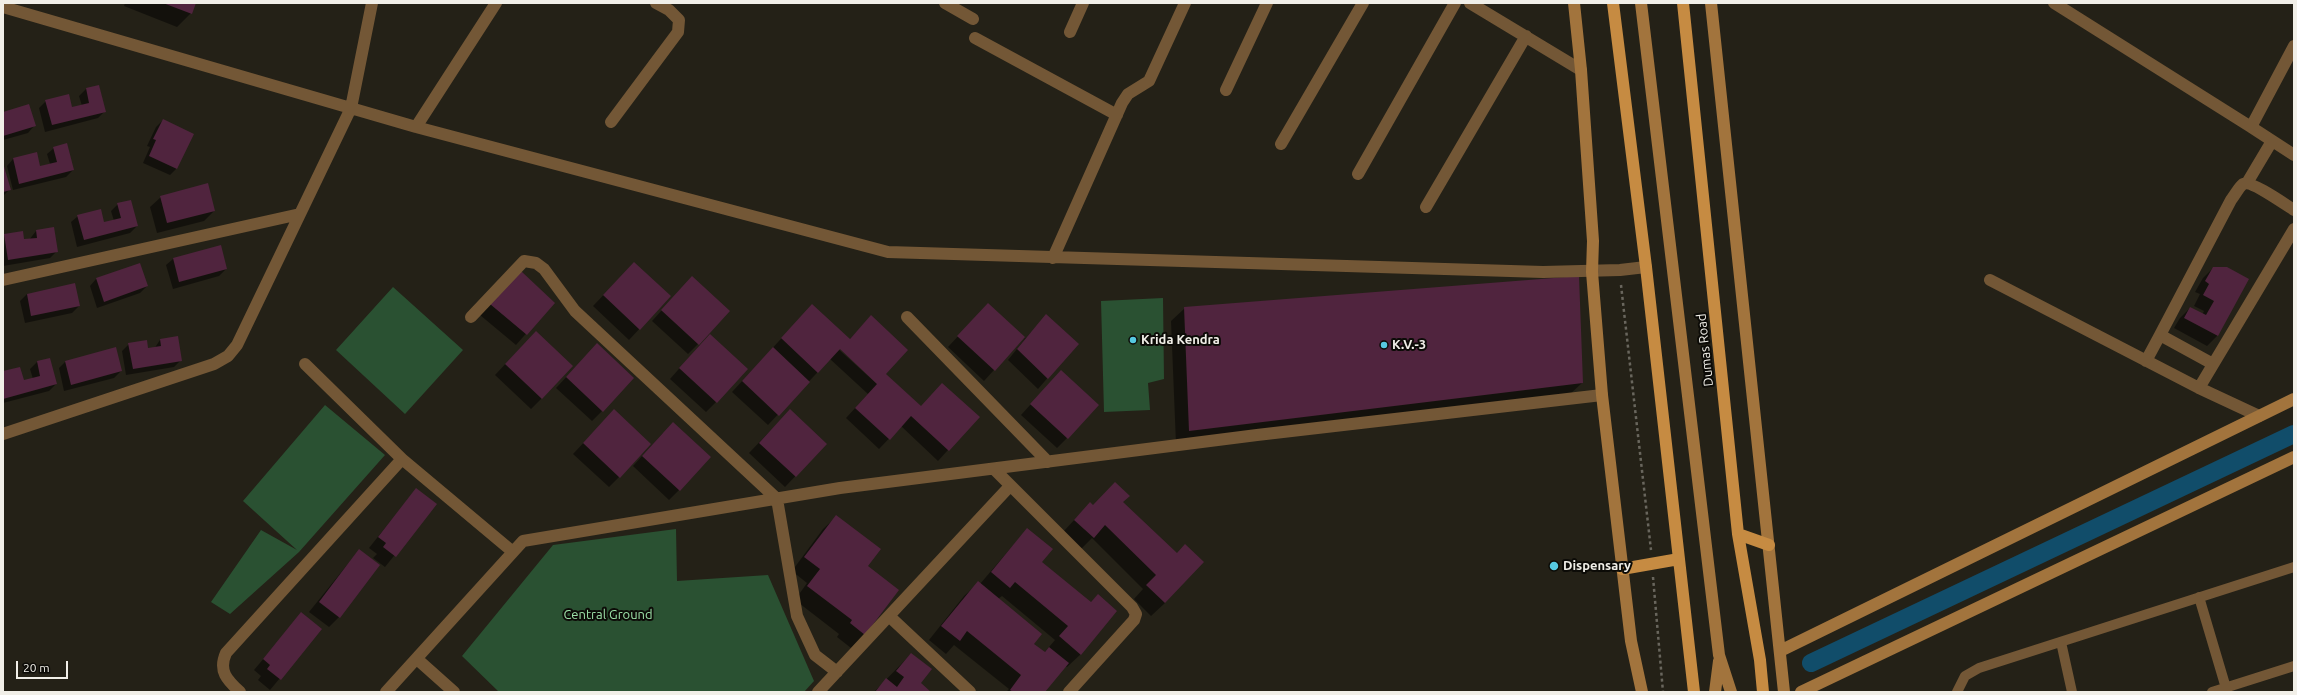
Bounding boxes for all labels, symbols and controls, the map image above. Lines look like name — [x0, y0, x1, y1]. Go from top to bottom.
street label: Dumas Road — [1693, 313, 1717, 387]
place label: Krida Kendra — [1141, 332, 1220, 348]
marker: Krida Kendra — [1128, 335, 1138, 345]
place label: K.V.-3 — [1392, 337, 1426, 353]
marker: K.V.-3 — [1379, 340, 1389, 350]
place label: Dispensary — [1563, 558, 1631, 574]
marker: Dispensary — [1548, 560, 1560, 572]
park label: Central Ground — [563, 607, 653, 623]
scale bar — [18, 653, 70, 679]
text: 20 m — [23, 661, 50, 674]

